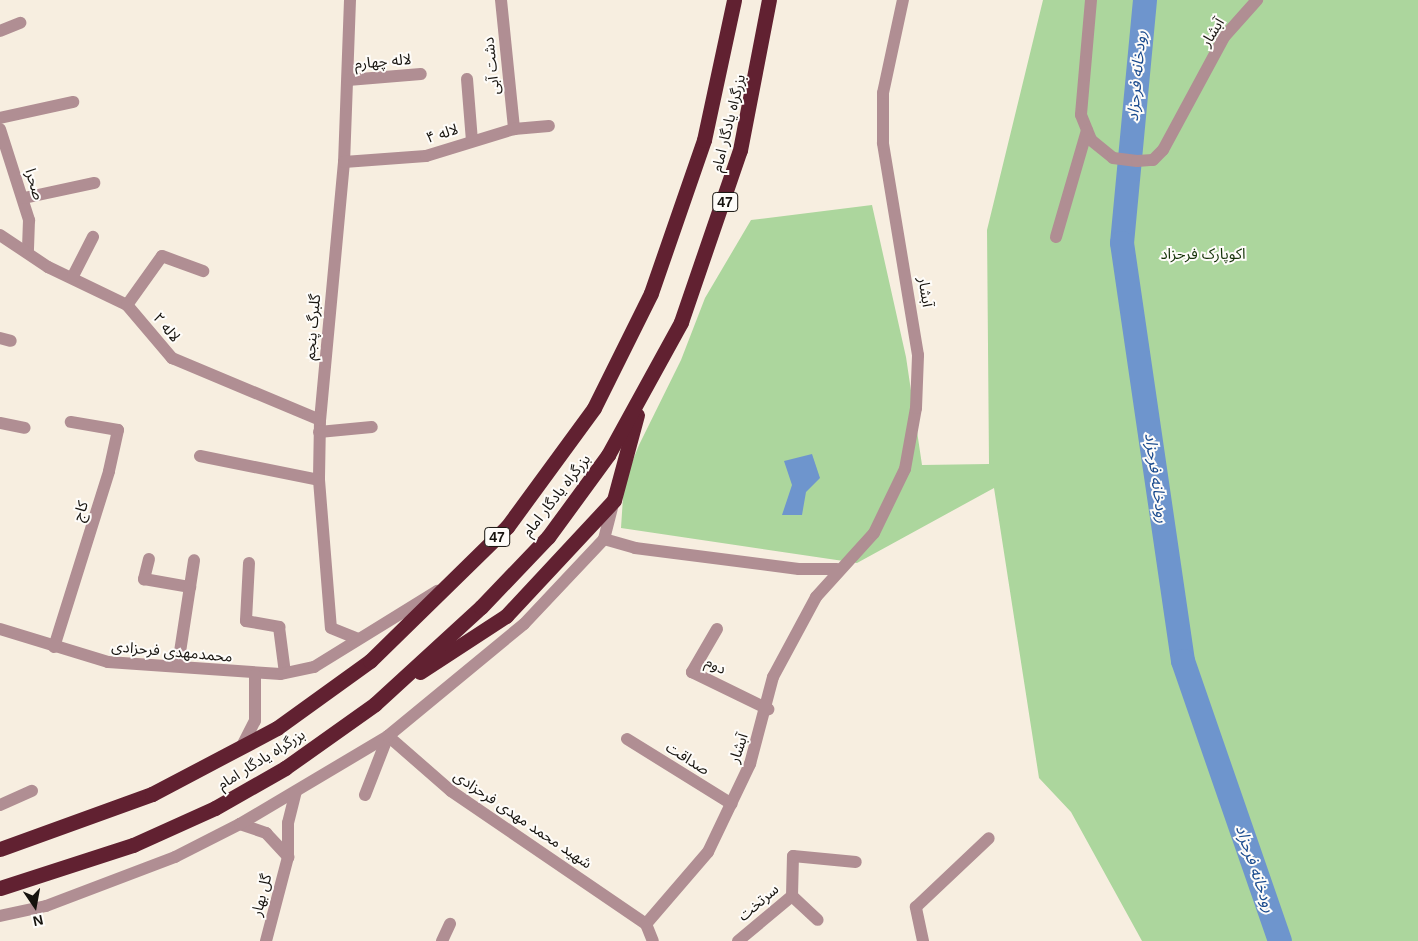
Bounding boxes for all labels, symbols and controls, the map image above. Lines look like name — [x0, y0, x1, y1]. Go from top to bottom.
street label: آبشار — [1196, 14, 1228, 50]
water label: رودخانه فرحزاد — [1123, 30, 1151, 122]
street label: دشت آبی — [479, 36, 503, 96]
street label: لاله چهارم — [354, 50, 412, 72]
street label: بزرگراه یادگار امام — [707, 72, 749, 174]
street label: لاله ۴ — [424, 120, 460, 146]
street label: صحرا — [22, 166, 48, 202]
road number: 47 — [711, 190, 739, 213]
park label: اکوپارک فرحزاد — [1160, 245, 1246, 263]
street label: آبشار — [915, 276, 937, 308]
street label: گلبرگ پنجم — [300, 293, 324, 361]
street label: لاله ۲ — [150, 309, 184, 345]
water label: رودخانه فرحزاد — [1140, 432, 1172, 524]
street label: بزرگراه یادگار امام — [518, 450, 594, 540]
street label: کاج — [68, 499, 92, 523]
road number: 47 — [483, 526, 511, 548]
street label: محمدمهدی فرحزادی — [111, 637, 233, 665]
street label: دوم — [703, 652, 729, 678]
street label: بزرگراه یادگار امام — [214, 725, 308, 793]
street label: آبشار — [725, 731, 751, 765]
street label: صداقت — [663, 738, 713, 778]
street label: شهید محمد مهدی فرحزادی — [450, 766, 596, 872]
water label: رودخانه فرحزاد — [1231, 823, 1279, 915]
street label: گل بهار — [247, 872, 275, 918]
street label: سرتخت — [734, 880, 782, 924]
north arrow — [10, 881, 60, 931]
text: N — [32, 912, 45, 930]

